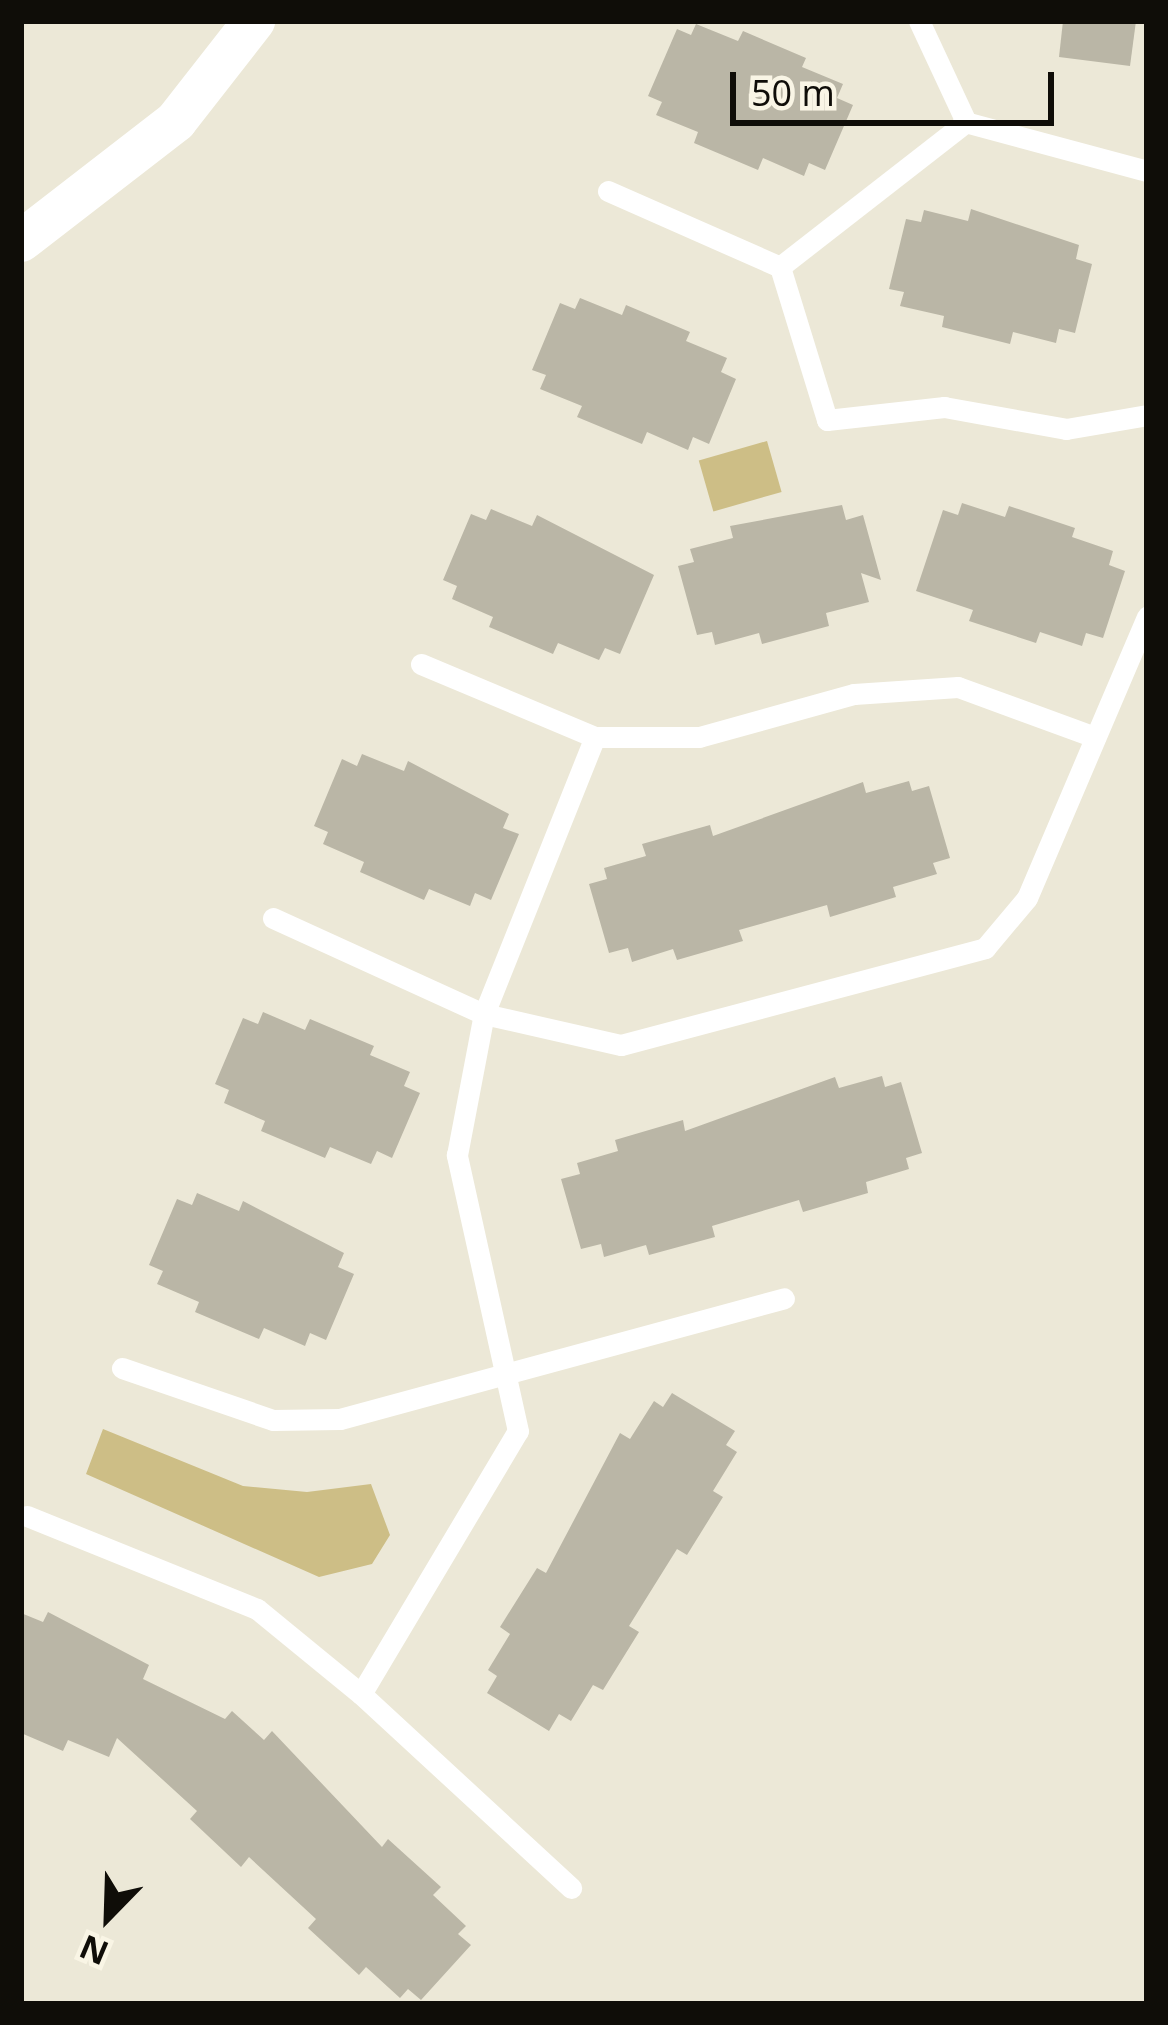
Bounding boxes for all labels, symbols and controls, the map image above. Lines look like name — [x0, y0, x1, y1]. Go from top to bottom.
scale bar — [736, 48, 1060, 122]
text: 50 m — [751, 68, 835, 117]
north arrow — [48, 1857, 168, 1977]
text: N — [73, 1925, 115, 1977]

